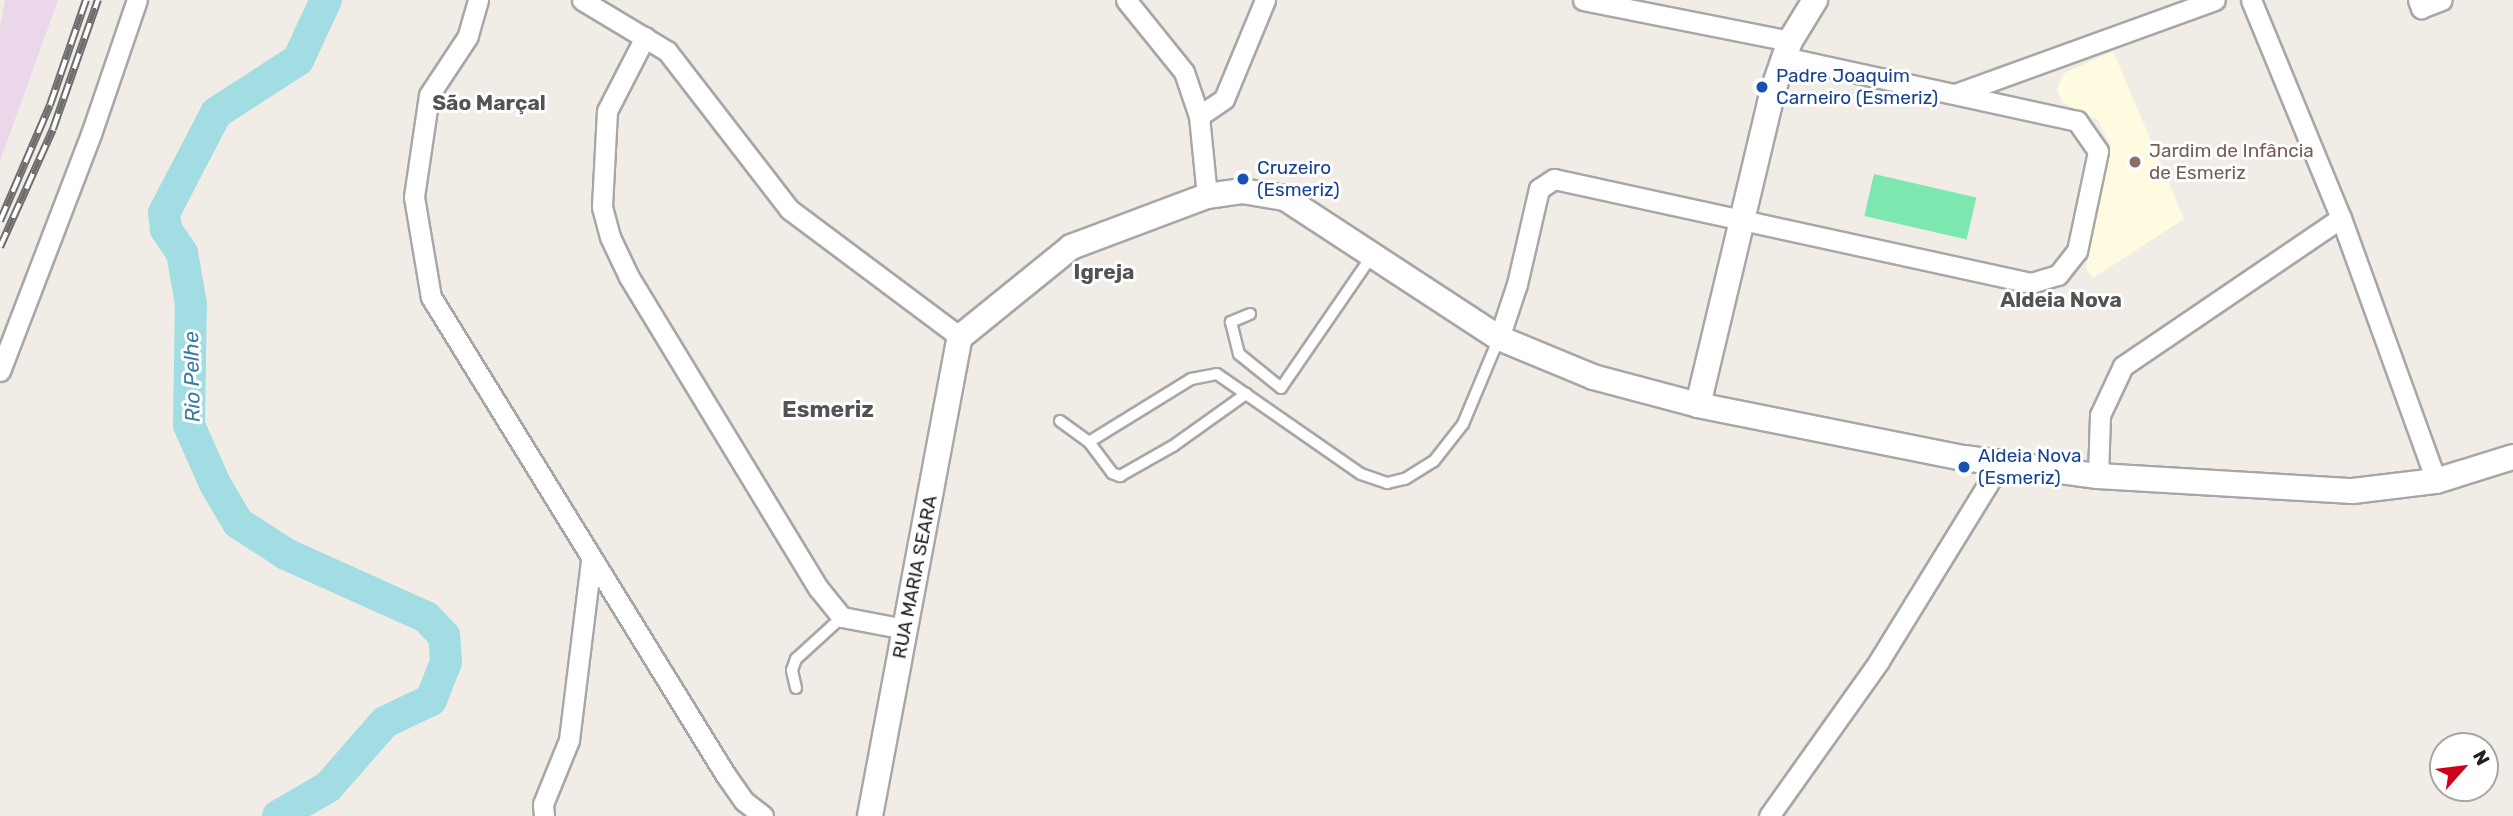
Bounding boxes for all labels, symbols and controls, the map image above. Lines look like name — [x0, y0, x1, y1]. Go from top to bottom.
place label: Padre Joaquim Carneiro (Esmeriz) — [1776, 65, 1938, 109]
marker: Padre Joaquim Carneiro (Esmeriz) — [1754, 79, 1770, 95]
district label: São Marçal — [432, 90, 546, 116]
place label: Jardim de Infância de Esmeriz — [2149, 140, 2314, 184]
marker: Jardim de Infância de Esmeriz — [2127, 154, 2143, 170]
place label: Cruzeiro (Esmeriz) — [1257, 157, 1340, 201]
marker: Cruzeiro (Esmeriz) — [1235, 171, 1251, 187]
district label: Igreja — [1074, 259, 1134, 285]
district label: Aldeia Nova — [2000, 287, 2122, 313]
water label: Rio Pelhe — [179, 331, 205, 423]
district label: Esmeriz — [782, 395, 874, 423]
place label: Aldeia Nova (Esmeriz) — [1978, 445, 2081, 489]
marker: Aldeia Nova (Esmeriz) — [1956, 459, 1972, 475]
street label: RUA MARIA SEARA — [888, 493, 942, 661]
north arrow — [2429, 732, 2499, 802]
text: N — [2468, 746, 2495, 769]

